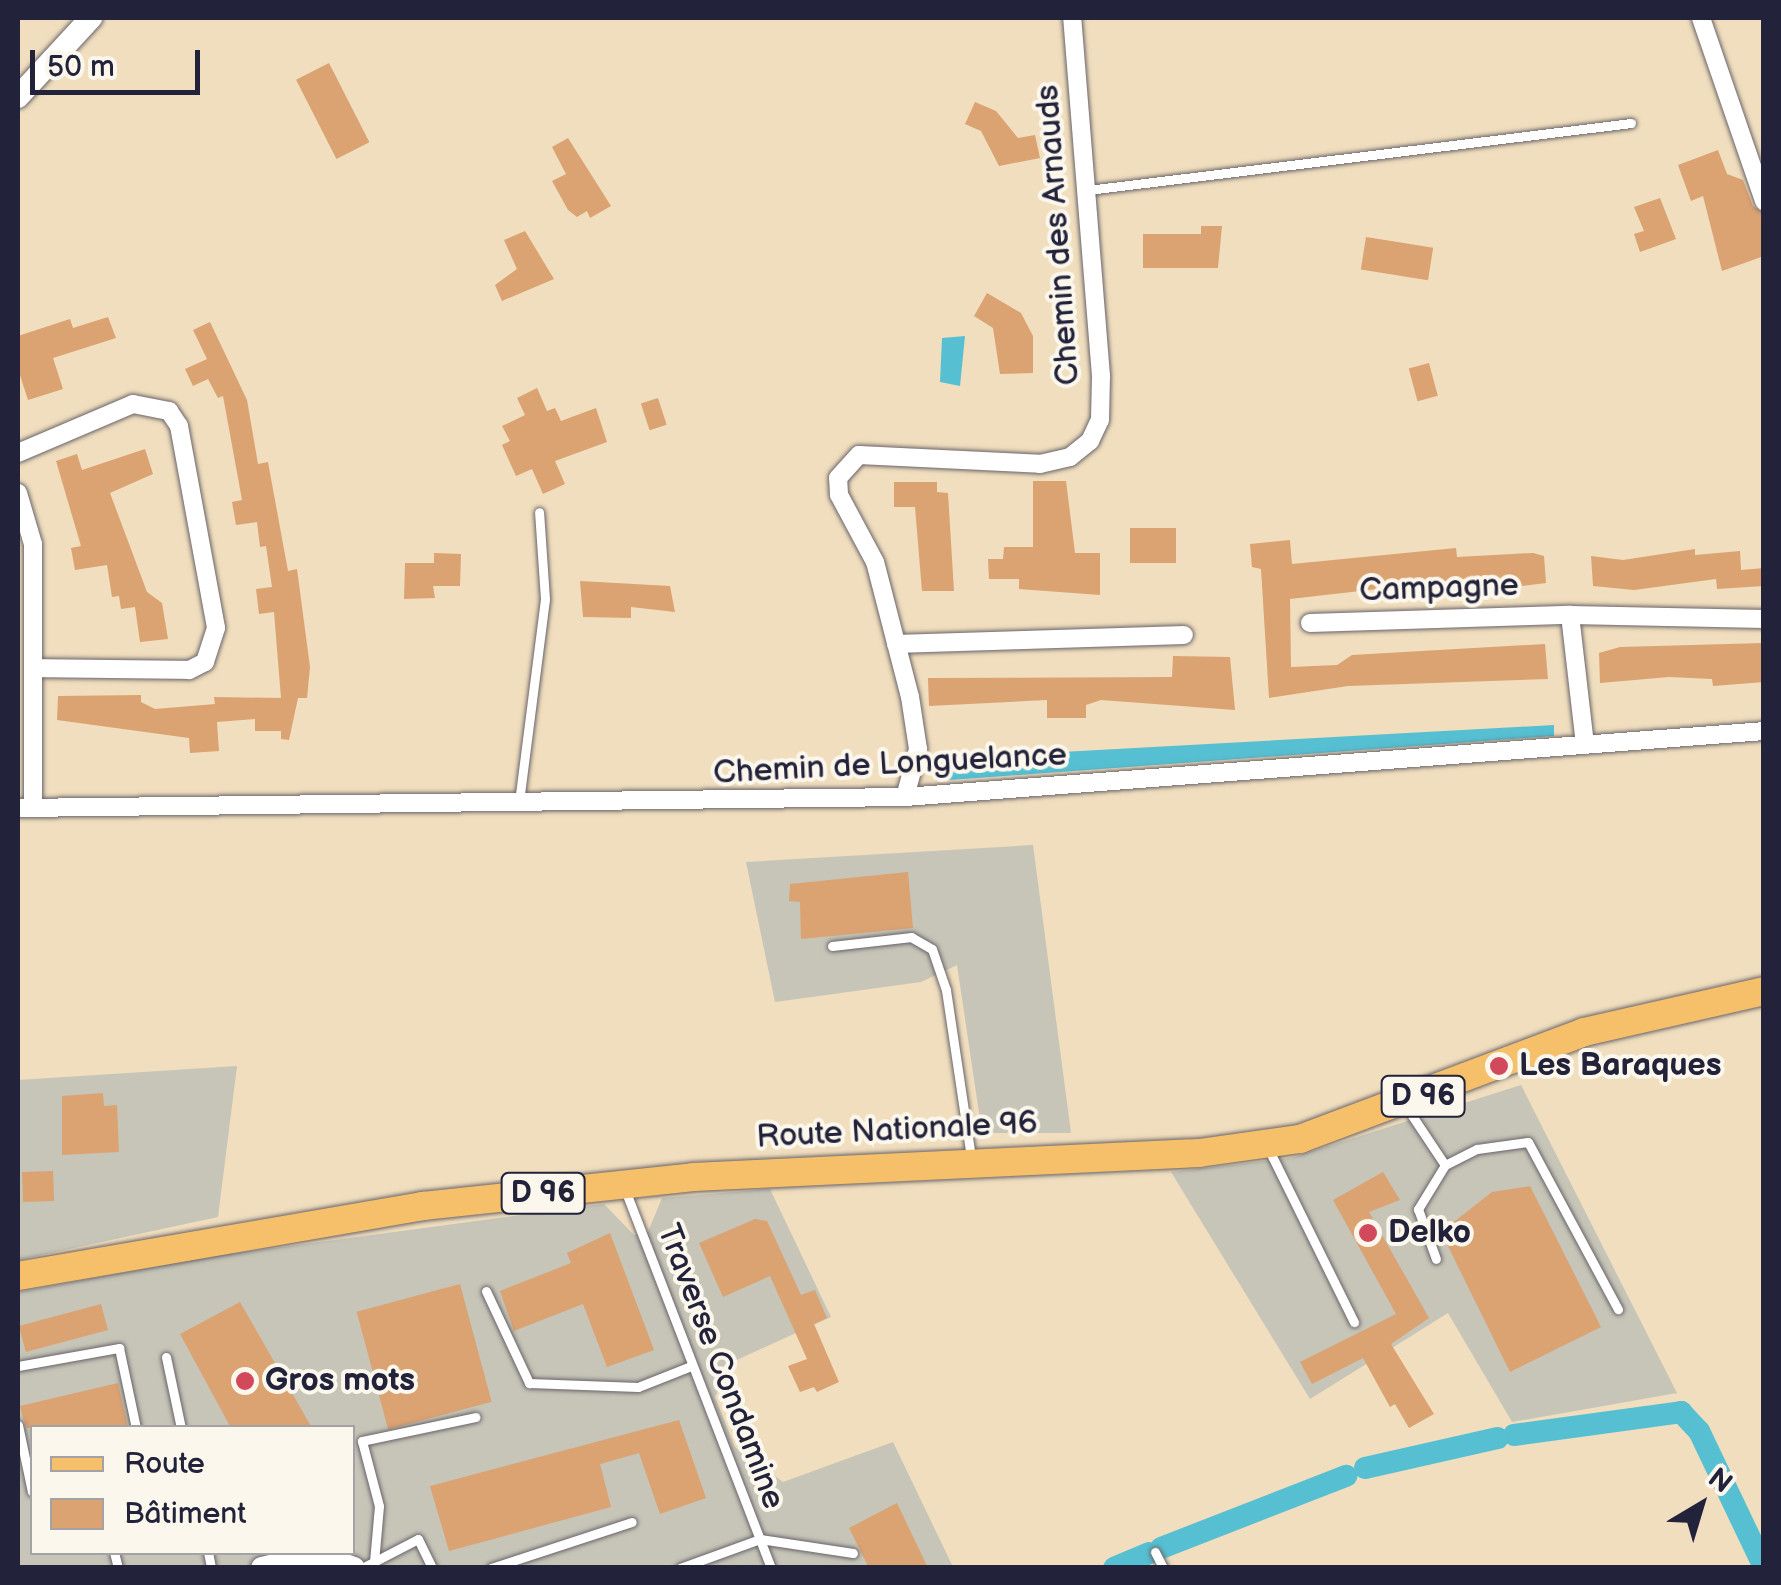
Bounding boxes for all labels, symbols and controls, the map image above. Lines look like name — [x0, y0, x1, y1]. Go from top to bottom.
scale bar — [35, 30, 205, 92]
text: 50 m — [47, 49, 115, 85]
street label: Chemin des Arnauds — [1029, 83, 1089, 387]
street label: Campagne — [1359, 567, 1519, 611]
street label: Chemin de Longuelance — [712, 737, 1068, 793]
place label: Les Baraques — [1519, 1047, 1721, 1085]
marker: Les Baraques — [1488, 1055, 1510, 1077]
road number: D 96 — [1380, 1071, 1466, 1121]
street label: Route Nationale 96 — [756, 1104, 1038, 1158]
road number: D 96 — [500, 1168, 586, 1218]
place label: Delko — [1388, 1214, 1471, 1252]
street label: Traverse Condamine — [648, 1219, 792, 1515]
marker: Delko — [1357, 1222, 1379, 1244]
place label: Gros mots — [265, 1362, 415, 1400]
marker: Gros mots — [234, 1370, 256, 1392]
legend — [30, 1425, 355, 1555]
text: Route — [124, 1446, 205, 1482]
north arrow — [1651, 1455, 1751, 1555]
text: N — [1701, 1461, 1738, 1500]
text: Bâtiment — [124, 1496, 247, 1532]

